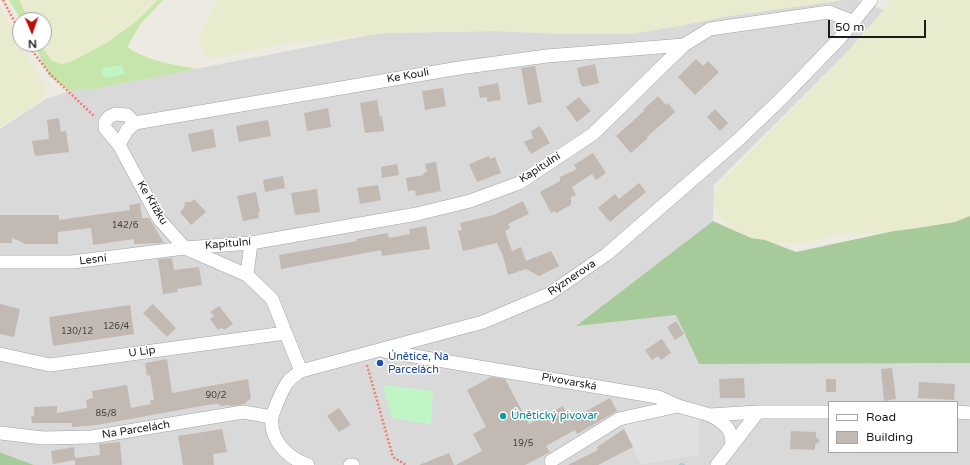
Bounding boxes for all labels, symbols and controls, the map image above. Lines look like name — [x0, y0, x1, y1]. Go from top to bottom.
north arrow — [12, 12, 52, 52]
scale bar — [830, 12, 928, 38]
text: 50 m — [835, 20, 864, 34]
text: N — [28, 37, 37, 50]
street label: Ke Kouli — [386, 66, 430, 86]
street label: Kapitulní — [517, 150, 563, 186]
street label: Ke Křížku — [134, 179, 170, 227]
house number: 142/6 — [112, 221, 138, 231]
street label: Kapitulní — [204, 235, 252, 253]
street label: Lesní — [79, 252, 107, 268]
street label: Rýznerova — [546, 257, 598, 299]
house number: 126/4 — [103, 322, 129, 332]
house number: 130/12 — [61, 327, 93, 337]
street label: U Lip — [128, 344, 156, 360]
place label: Únětice, Na Parcelách — [388, 350, 449, 376]
marker: Únětice, Na Parcelách — [375, 358, 385, 368]
street label: Pivovarská — [540, 371, 598, 393]
house number: 90/2 — [206, 391, 226, 401]
legend — [828, 401, 958, 453]
house number: 85/8 — [96, 409, 116, 419]
place label: Únětický pivovar — [511, 409, 598, 423]
text: Road — [866, 410, 896, 424]
marker: Únětický pivovar — [498, 411, 508, 421]
street label: Na Parcelách — [101, 418, 171, 442]
text: Building — [866, 430, 913, 444]
house number: 19/5 — [513, 439, 533, 449]

